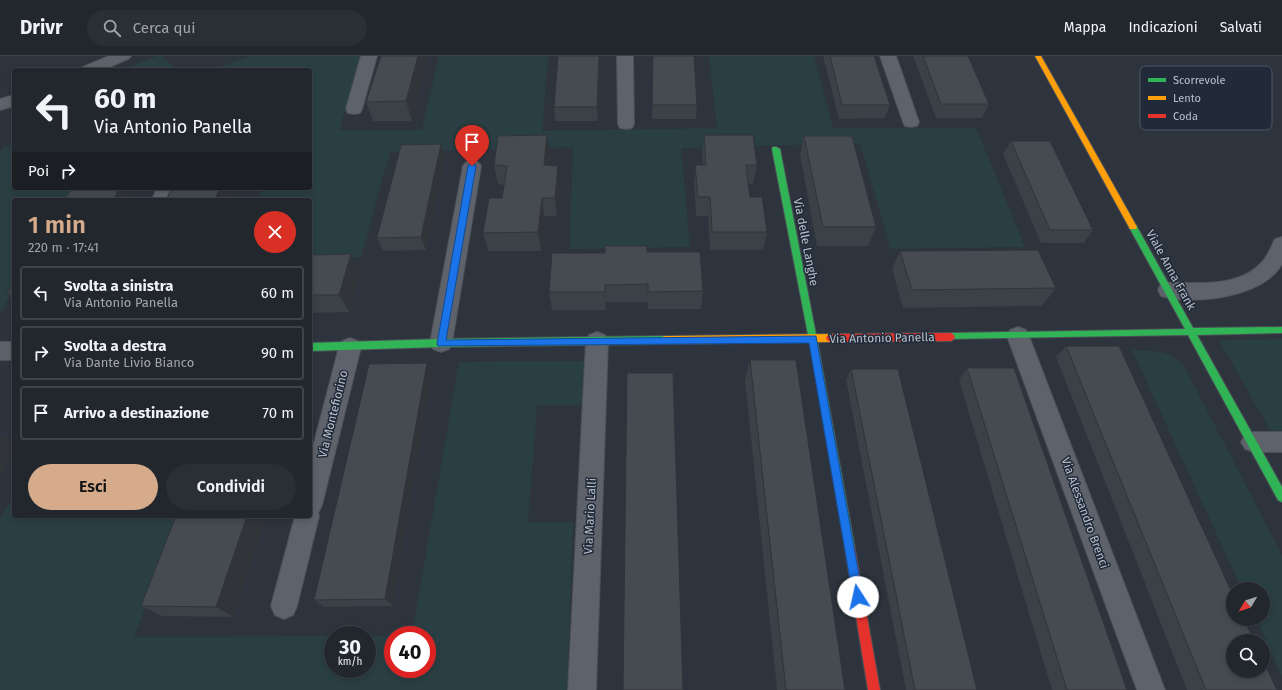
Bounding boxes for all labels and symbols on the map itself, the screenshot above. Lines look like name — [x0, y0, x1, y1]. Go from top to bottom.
legend — [1140, 66, 1272, 130]
text: Scorrevole — [1173, 74, 1226, 87]
text: Lento — [1173, 92, 1201, 105]
text: Coda — [1173, 110, 1198, 123]
pin — [455, 125, 489, 166]
street label: Via delle Langhe — [791, 197, 821, 287]
street label: Viale Anna Frank — [1143, 227, 1199, 313]
street label: Via Antonio Panella — [829, 330, 935, 346]
street label: Via Montefiorino — [315, 369, 351, 459]
street label: Via Alessandro Brenci — [1058, 456, 1112, 570]
street label: Via Mario Lalli — [581, 477, 599, 555]
position arrow — [837, 576, 879, 618]
north arrow — [1226, 582, 1270, 626]
speed limit sign: 40 — [384, 626, 436, 678]

